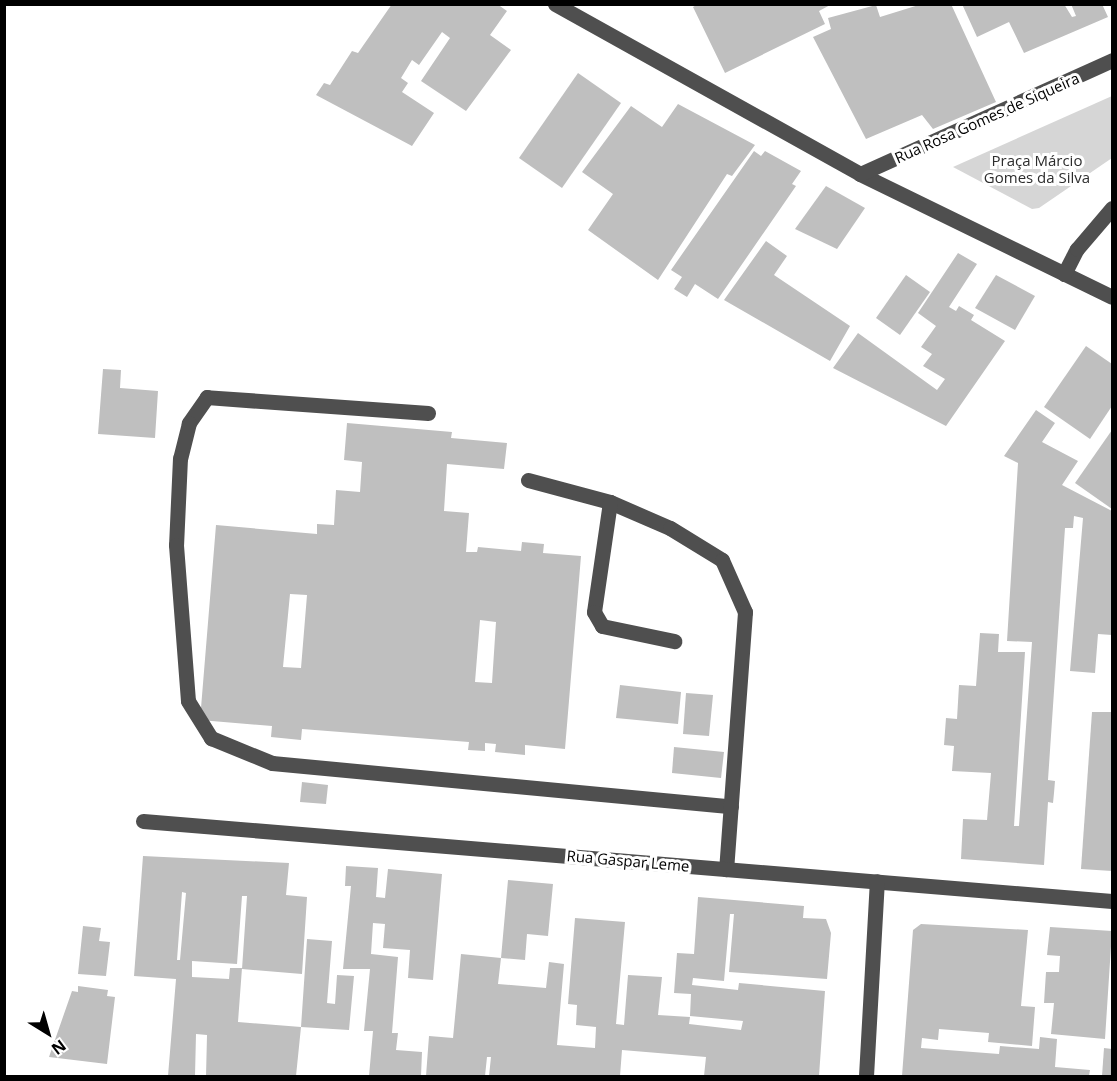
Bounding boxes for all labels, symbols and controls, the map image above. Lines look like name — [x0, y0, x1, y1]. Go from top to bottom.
street label: Rua Rosa Gomes de Siqueira — [892, 69, 1082, 167]
park label: Praça Márcio Gomes da Silva — [984, 151, 1090, 186]
street label: Rua Gaspar Leme — [566, 847, 690, 875]
north arrow — [18, 1003, 78, 1063]
text: N — [47, 1035, 71, 1060]

